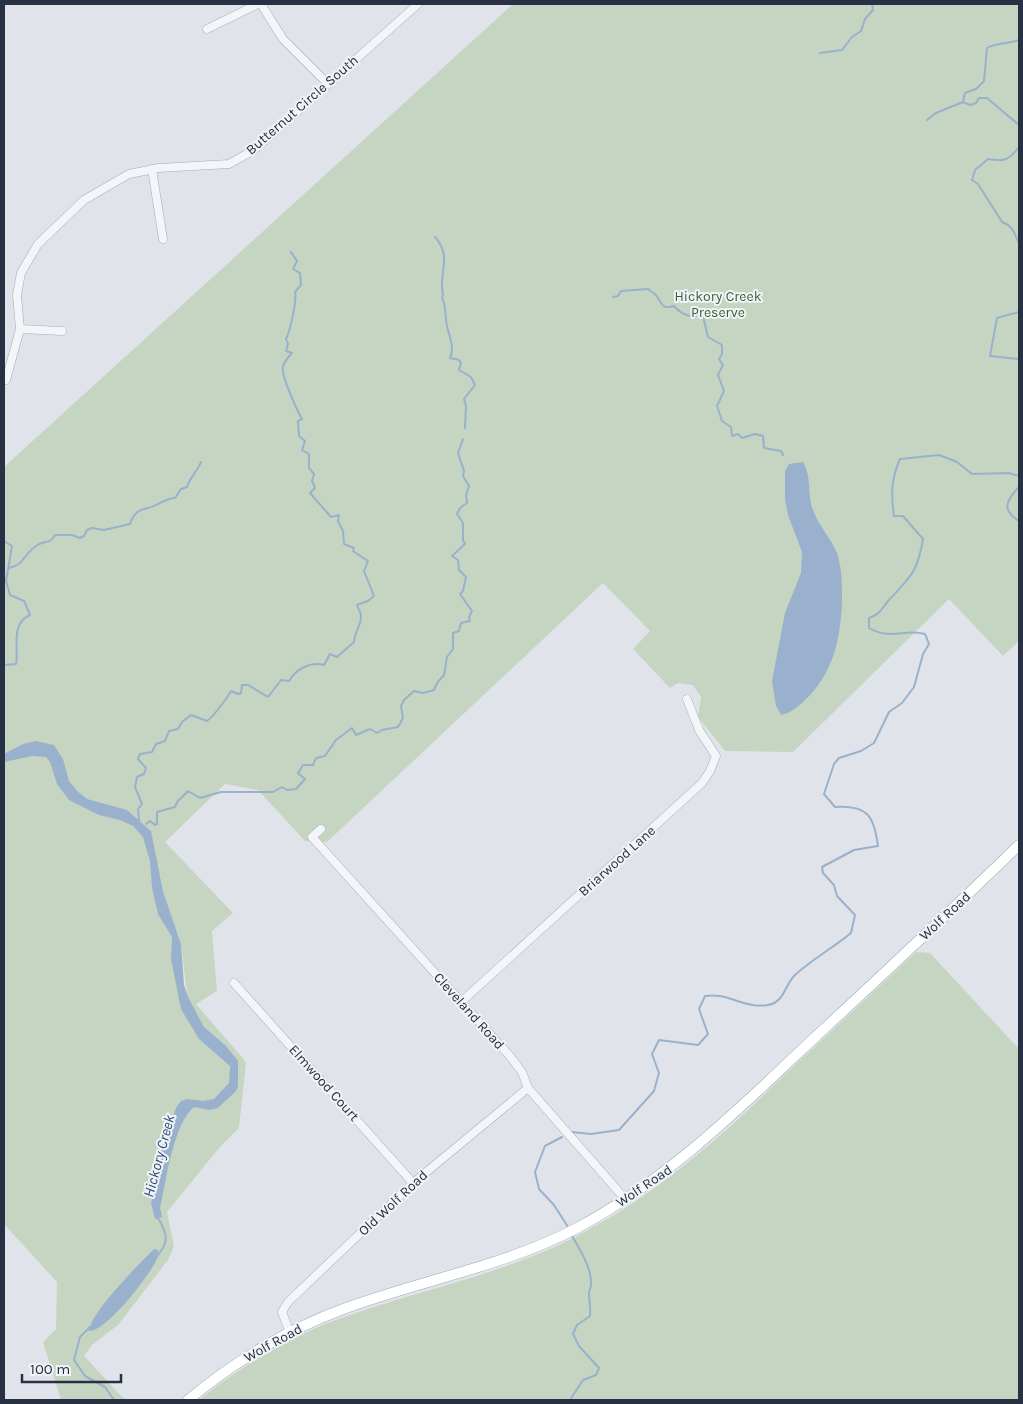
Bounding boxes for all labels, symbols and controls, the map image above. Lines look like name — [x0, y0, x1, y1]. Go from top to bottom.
street label: Butternut Circle South — [242, 52, 362, 158]
park label: Hickory Creek Preserve — [674, 288, 762, 321]
street label: Briarwood Lane — [575, 822, 659, 900]
street label: Wolf Road — [916, 888, 974, 944]
street label: Cleveland Road — [430, 969, 508, 1053]
street label: Elmwood Court — [285, 1041, 363, 1125]
water label: Hickory Creek — [139, 1112, 179, 1199]
street label: Wolf Road — [613, 1161, 675, 1211]
street label: Old Wolf Road — [355, 1167, 431, 1239]
street label: Wolf Road — [241, 1320, 305, 1366]
scale bar — [22, 1352, 121, 1384]
text: 100 m — [30, 1360, 70, 1378]

